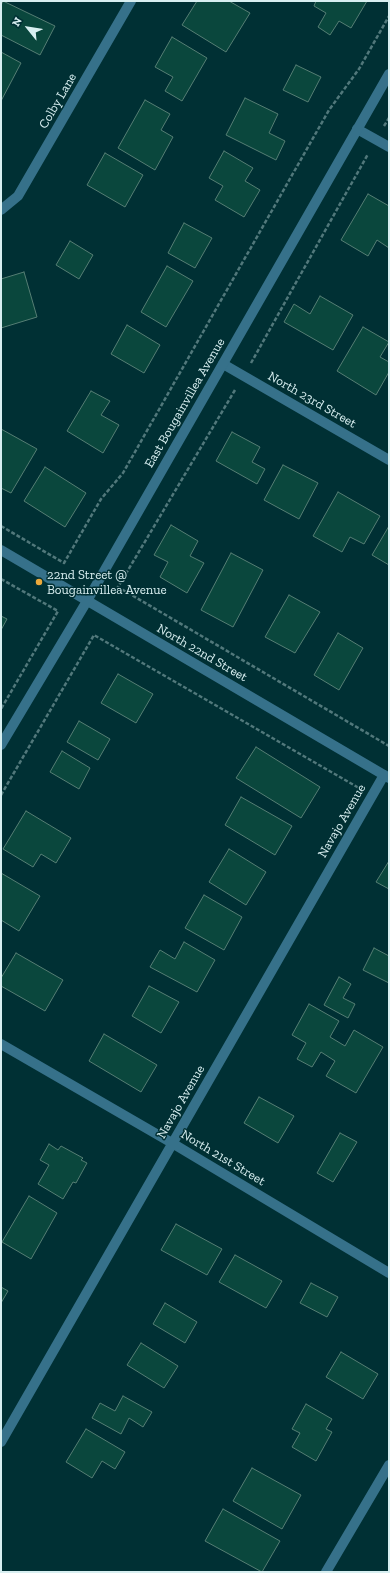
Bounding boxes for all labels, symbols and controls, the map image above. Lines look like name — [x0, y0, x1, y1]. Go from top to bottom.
north arrow — [8, 8, 48, 48]
text: N — [9, 15, 25, 29]
street label: Colby Lane — [36, 70, 80, 132]
street label: East Bougainvillea Avenue — [141, 335, 229, 471]
street label: North 23rd Street — [265, 368, 359, 432]
place label: 22nd Street @ Bougainvillea Avenue — [47, 567, 167, 598]
marker: 22nd Street @ Bougainvillea Avenue — [34, 577, 44, 587]
street label: North 22nd Street — [154, 621, 250, 685]
street label: Navajo Avenue — [315, 781, 369, 861]
street label: Navajo Avenue — [154, 1062, 208, 1142]
street label: North 21st Street — [178, 1127, 268, 1189]

